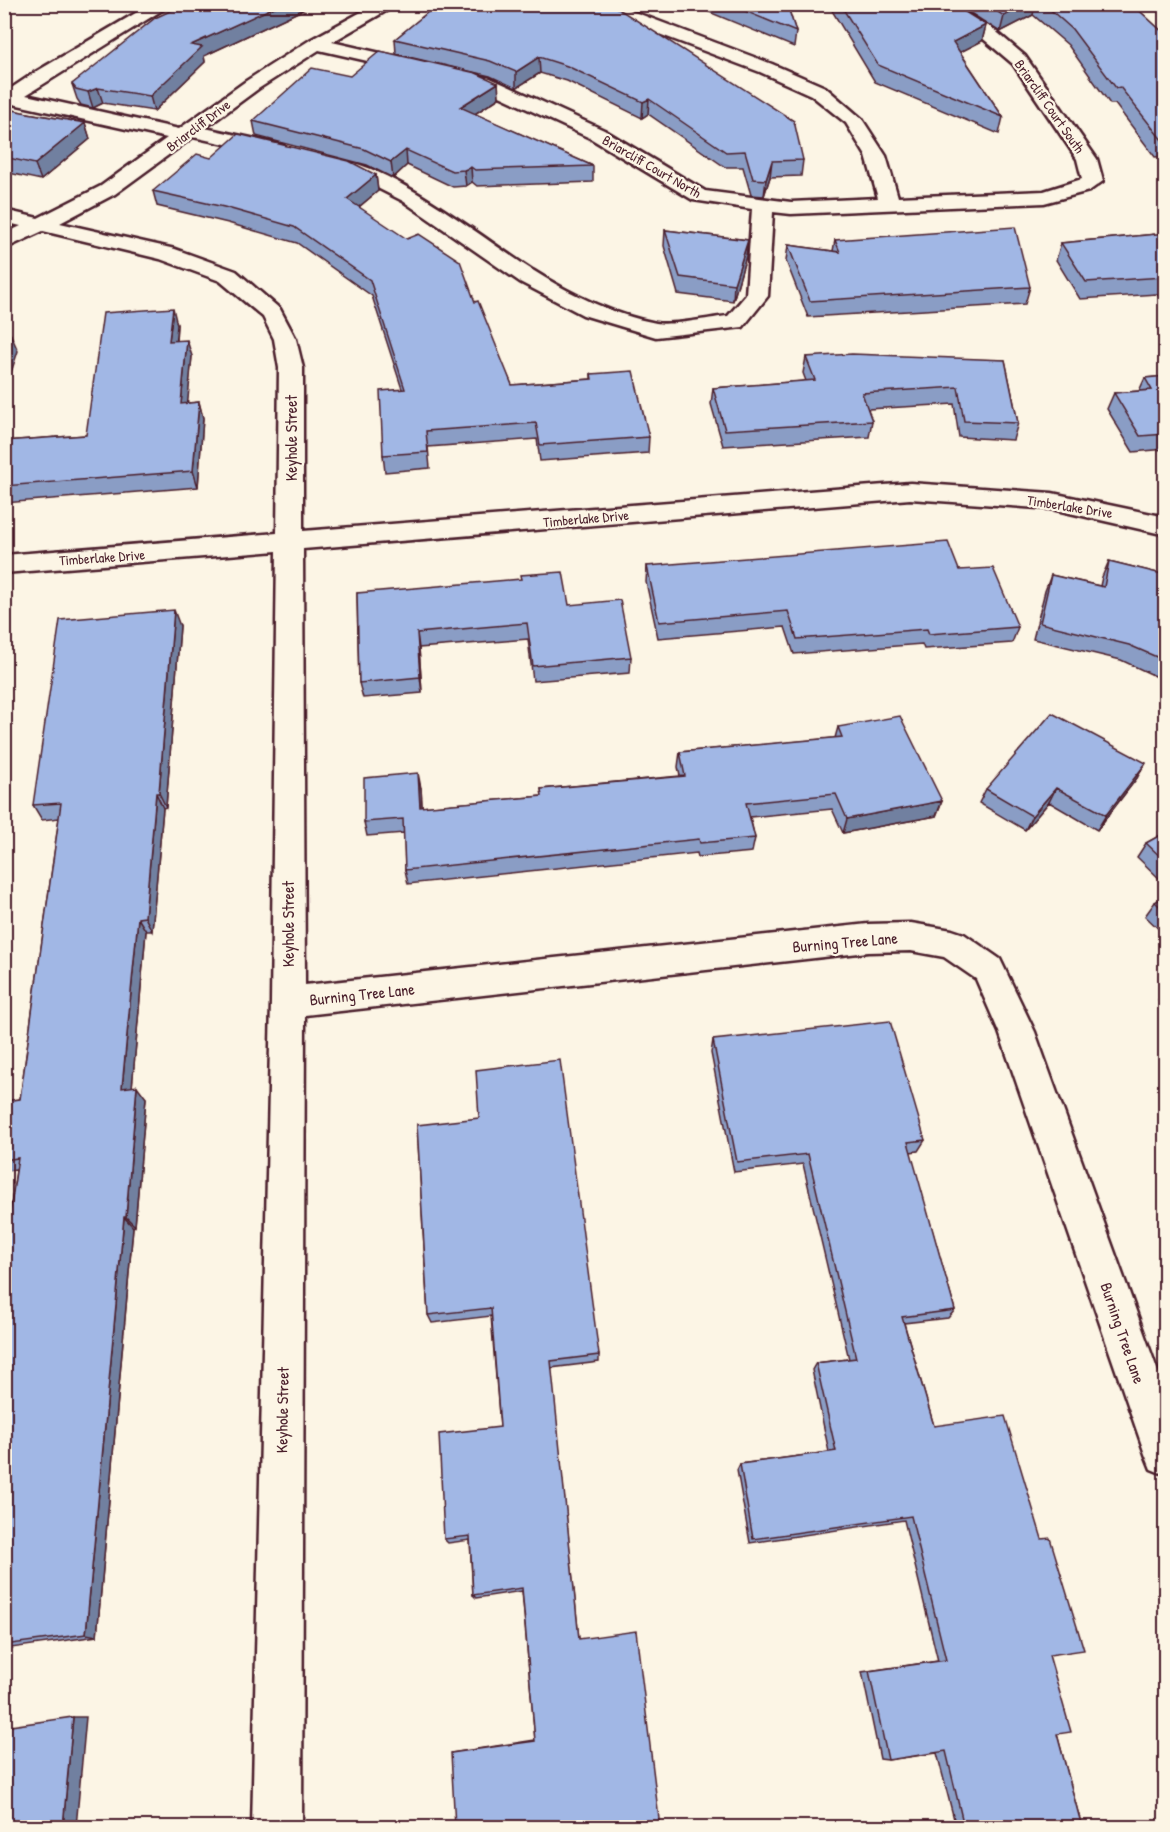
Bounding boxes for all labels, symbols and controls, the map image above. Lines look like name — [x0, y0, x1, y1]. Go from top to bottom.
street label: Briarcliff Court South — [1011, 55, 1089, 157]
street label: Briarcliff Drive — [162, 94, 234, 155]
street label: Briarcliff Court North — [599, 130, 705, 202]
street label: Keyhole Street — [280, 394, 302, 481]
street label: Timberlake Drive — [1026, 490, 1114, 522]
street label: Timberlake Drive — [542, 505, 630, 531]
street label: Timberlake Drive — [58, 544, 146, 569]
street label: Keyhole Street — [277, 880, 299, 967]
street label: Burning Tree Lane — [792, 926, 899, 958]
street label: Burning Tree Lane — [308, 977, 416, 1010]
street label: Burning Tree Lane — [1095, 1280, 1151, 1387]
street label: Keyhole Street — [270, 1366, 294, 1453]

